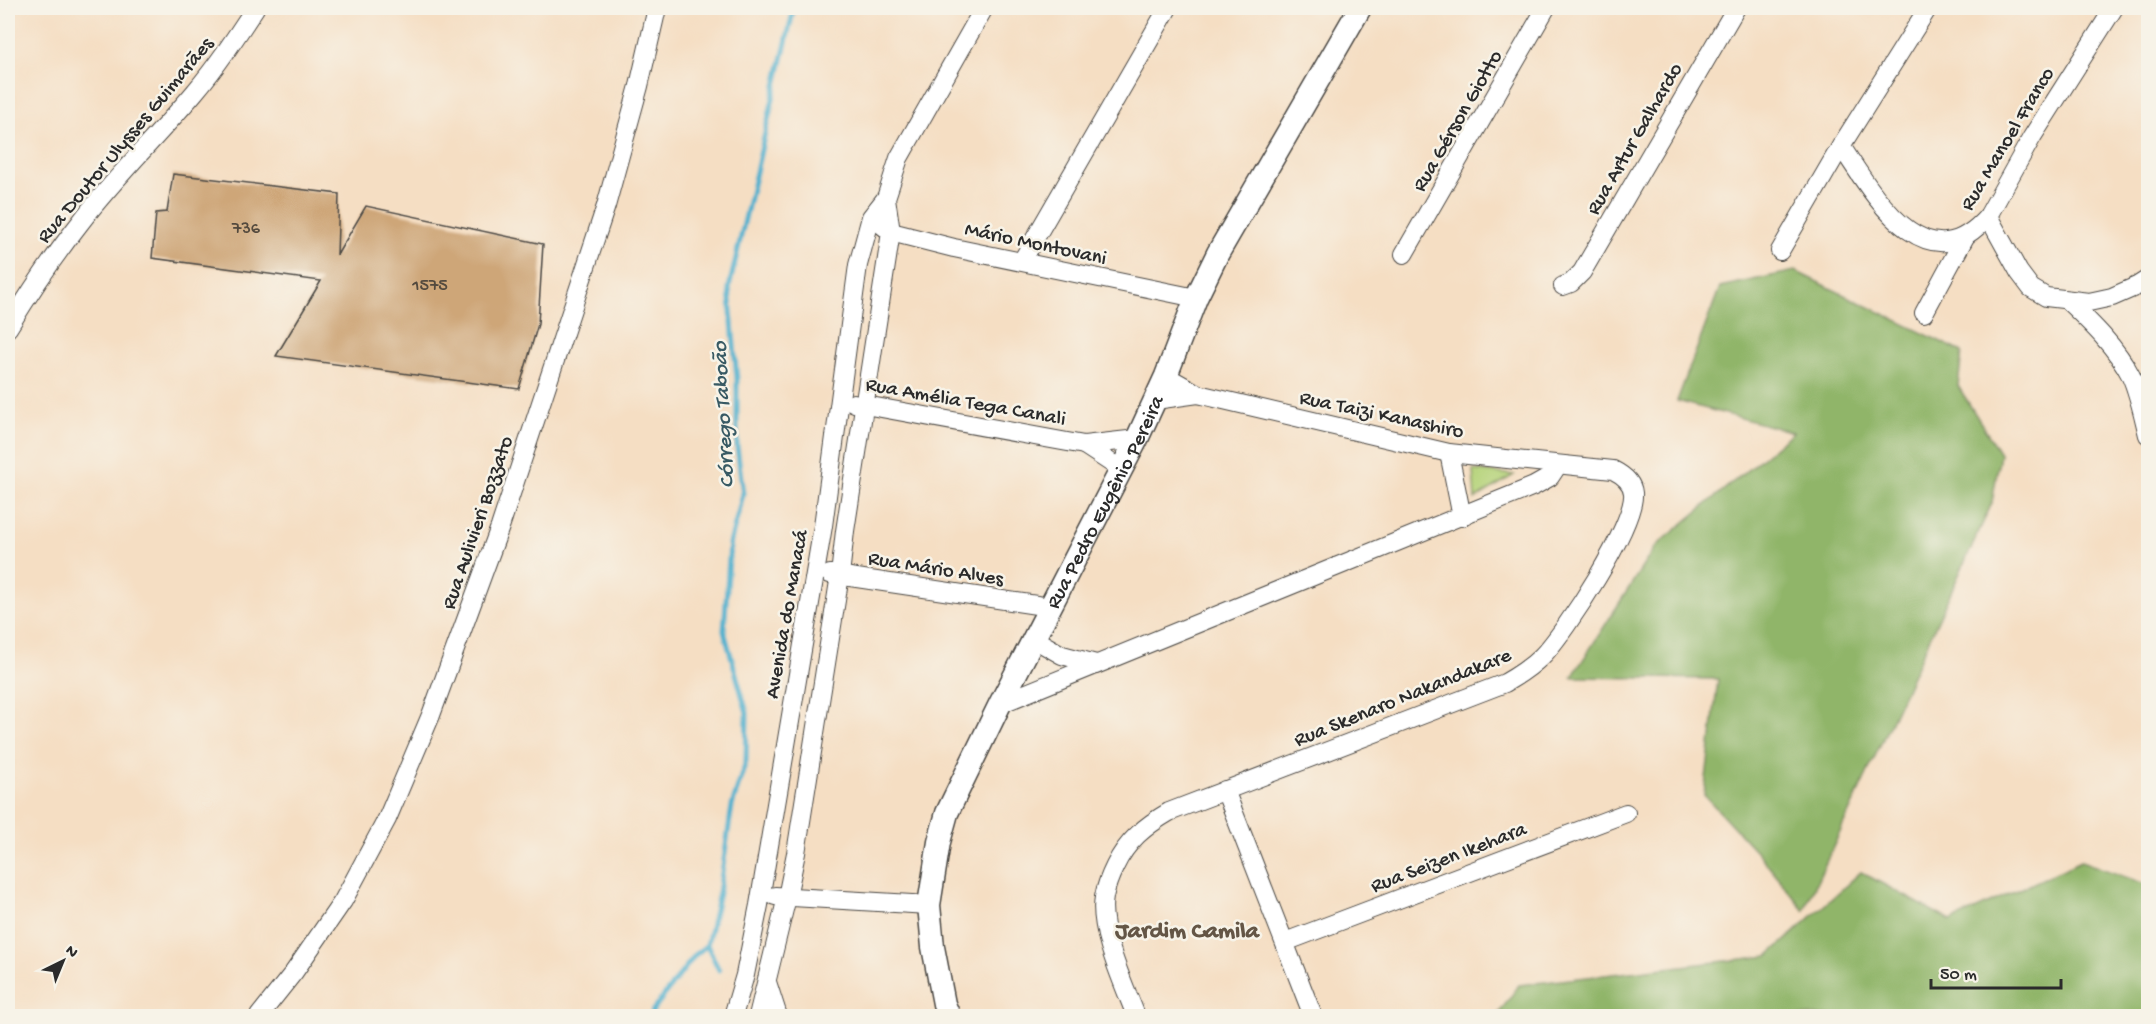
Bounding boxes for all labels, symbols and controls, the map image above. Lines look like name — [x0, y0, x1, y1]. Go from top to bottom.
street label: Rua Doutor Ulysses Guimarães — [33, 32, 221, 250]
street label: Rua Gérson Giotto — [1408, 46, 1510, 197]
street label: Rua Artur Galhardo — [1582, 59, 1690, 220]
street label: Rua Manoel Franco — [1956, 63, 2062, 216]
street label: Mário Montovani — [962, 218, 1109, 273]
house number: 736 — [231, 219, 261, 240]
house number: 1575 — [411, 276, 448, 297]
water label: Córrego Taboão — [708, 339, 742, 489]
street label: Rua Amélia Tega Canali — [863, 374, 1067, 433]
street label: Rua Taizi Kanashiro — [1297, 387, 1466, 446]
street label: Rua Pedro Eugênio Pereira — [1042, 391, 1172, 614]
street label: Rua Aulivieri Bozzato — [438, 433, 521, 613]
street label: Avenida do Manacá — [761, 527, 816, 701]
street label: Rua Mário Alves — [866, 547, 1006, 594]
street label: Rua Skenaro Nakandakare — [1291, 644, 1517, 754]
street label: Rua Seizen Ikehara — [1368, 818, 1532, 900]
district label: Jardim Camila — [1114, 918, 1261, 947]
north arrow — [33, 931, 93, 991]
text: N — [61, 942, 82, 963]
scale bar — [1931, 952, 2062, 990]
text: 50 m — [1940, 965, 1977, 986]

